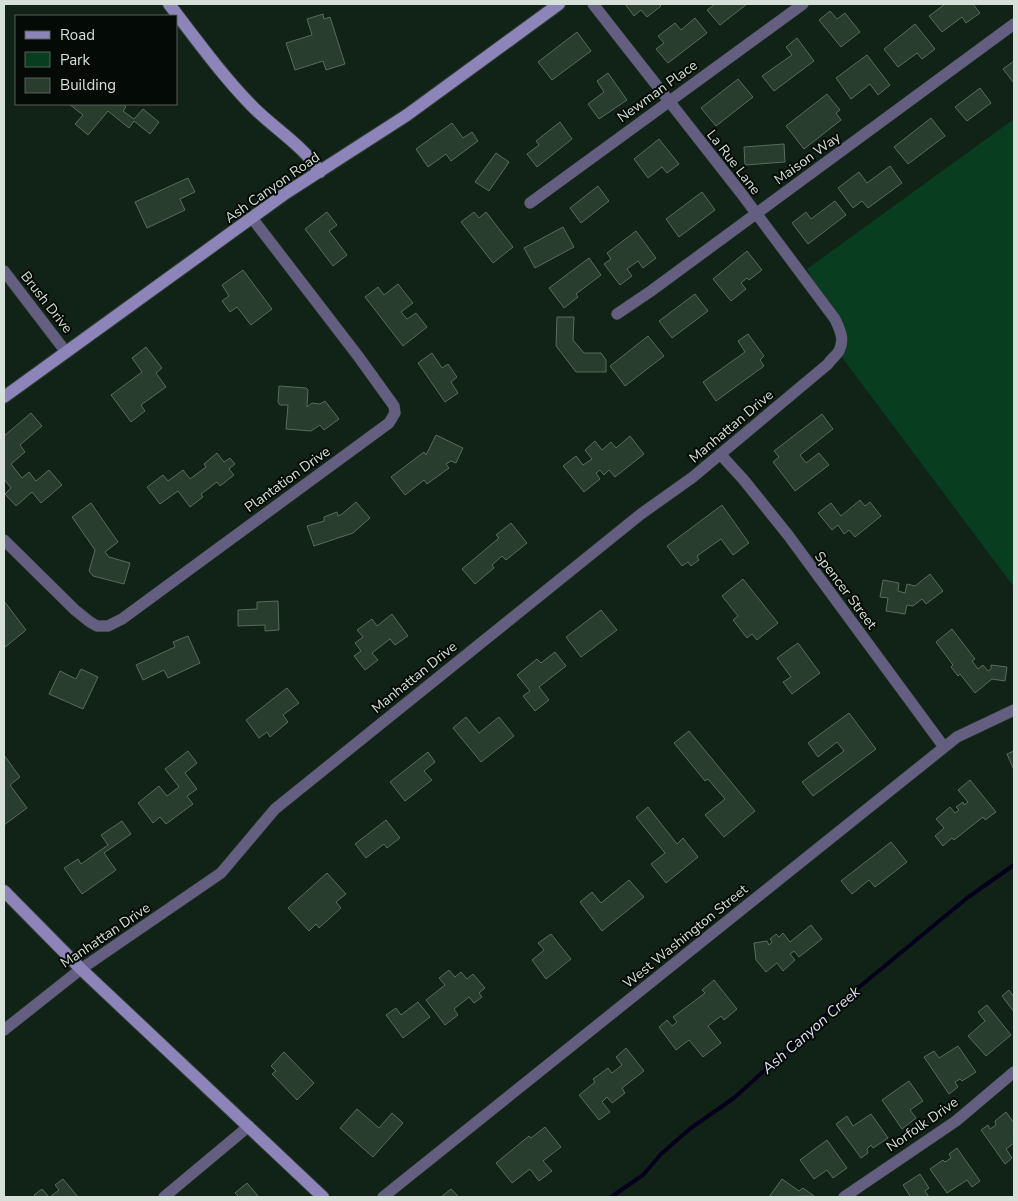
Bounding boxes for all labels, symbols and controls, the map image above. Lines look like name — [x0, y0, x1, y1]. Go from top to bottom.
legend — [15, 15, 178, 105]
text: Road — [60, 25, 95, 45]
text: Park — [60, 50, 90, 70]
street label: Newman Place — [613, 56, 701, 127]
text: Building — [60, 75, 116, 95]
street label: La Rue Lane — [702, 126, 765, 199]
street label: Maison Way — [770, 127, 845, 189]
street label: Ash Canyon Road — [221, 148, 324, 227]
street label: Brush Drive — [16, 267, 77, 337]
street label: Manhattan Drive — [685, 386, 777, 467]
street label: Plantation Drive — [241, 442, 334, 517]
street label: Spencer Street — [810, 548, 881, 633]
street label: Manhattan Drive — [368, 637, 461, 718]
street label: West Washington Street — [619, 880, 752, 993]
street label: Manhattan Drive — [57, 898, 154, 973]
water label: Ash Canyon Creek — [757, 982, 865, 1079]
street label: Norfolk Drive — [883, 1093, 962, 1156]

